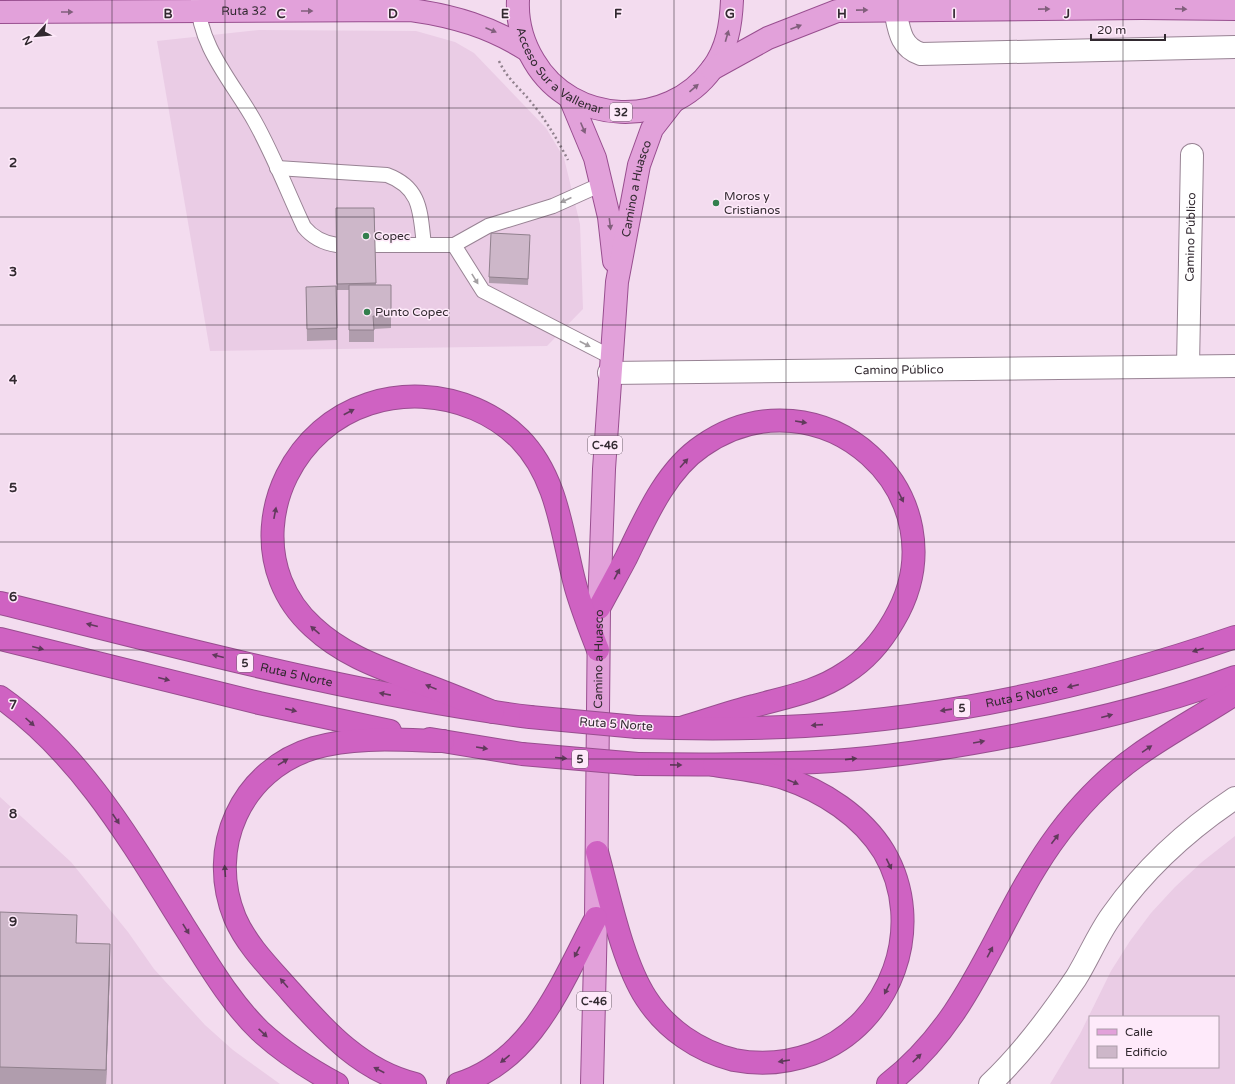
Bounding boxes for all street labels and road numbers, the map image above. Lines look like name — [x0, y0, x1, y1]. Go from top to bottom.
street label: Ruta 32 — [221, 4, 267, 18]
street label: Acceso Sur a Vallenar — [514, 26, 604, 117]
road number: 32 — [610, 103, 632, 121]
street label: Camino a Huasco — [619, 138, 654, 238]
street label: Camino Público — [1183, 192, 1198, 282]
street label: Camino Público — [854, 362, 944, 377]
road number: C-46 — [588, 436, 622, 454]
street label: Camino a Huasco — [591, 609, 606, 709]
road number: 5 — [237, 654, 253, 672]
street label: Ruta 5 Norte — [259, 660, 334, 690]
street label: Ruta 5 Norte — [984, 682, 1059, 710]
road number: 5 — [954, 699, 970, 717]
street label: Ruta 5 Norte — [579, 714, 653, 734]
road number: 5 — [572, 750, 588, 768]
road number: C-46 — [577, 992, 611, 1010]

